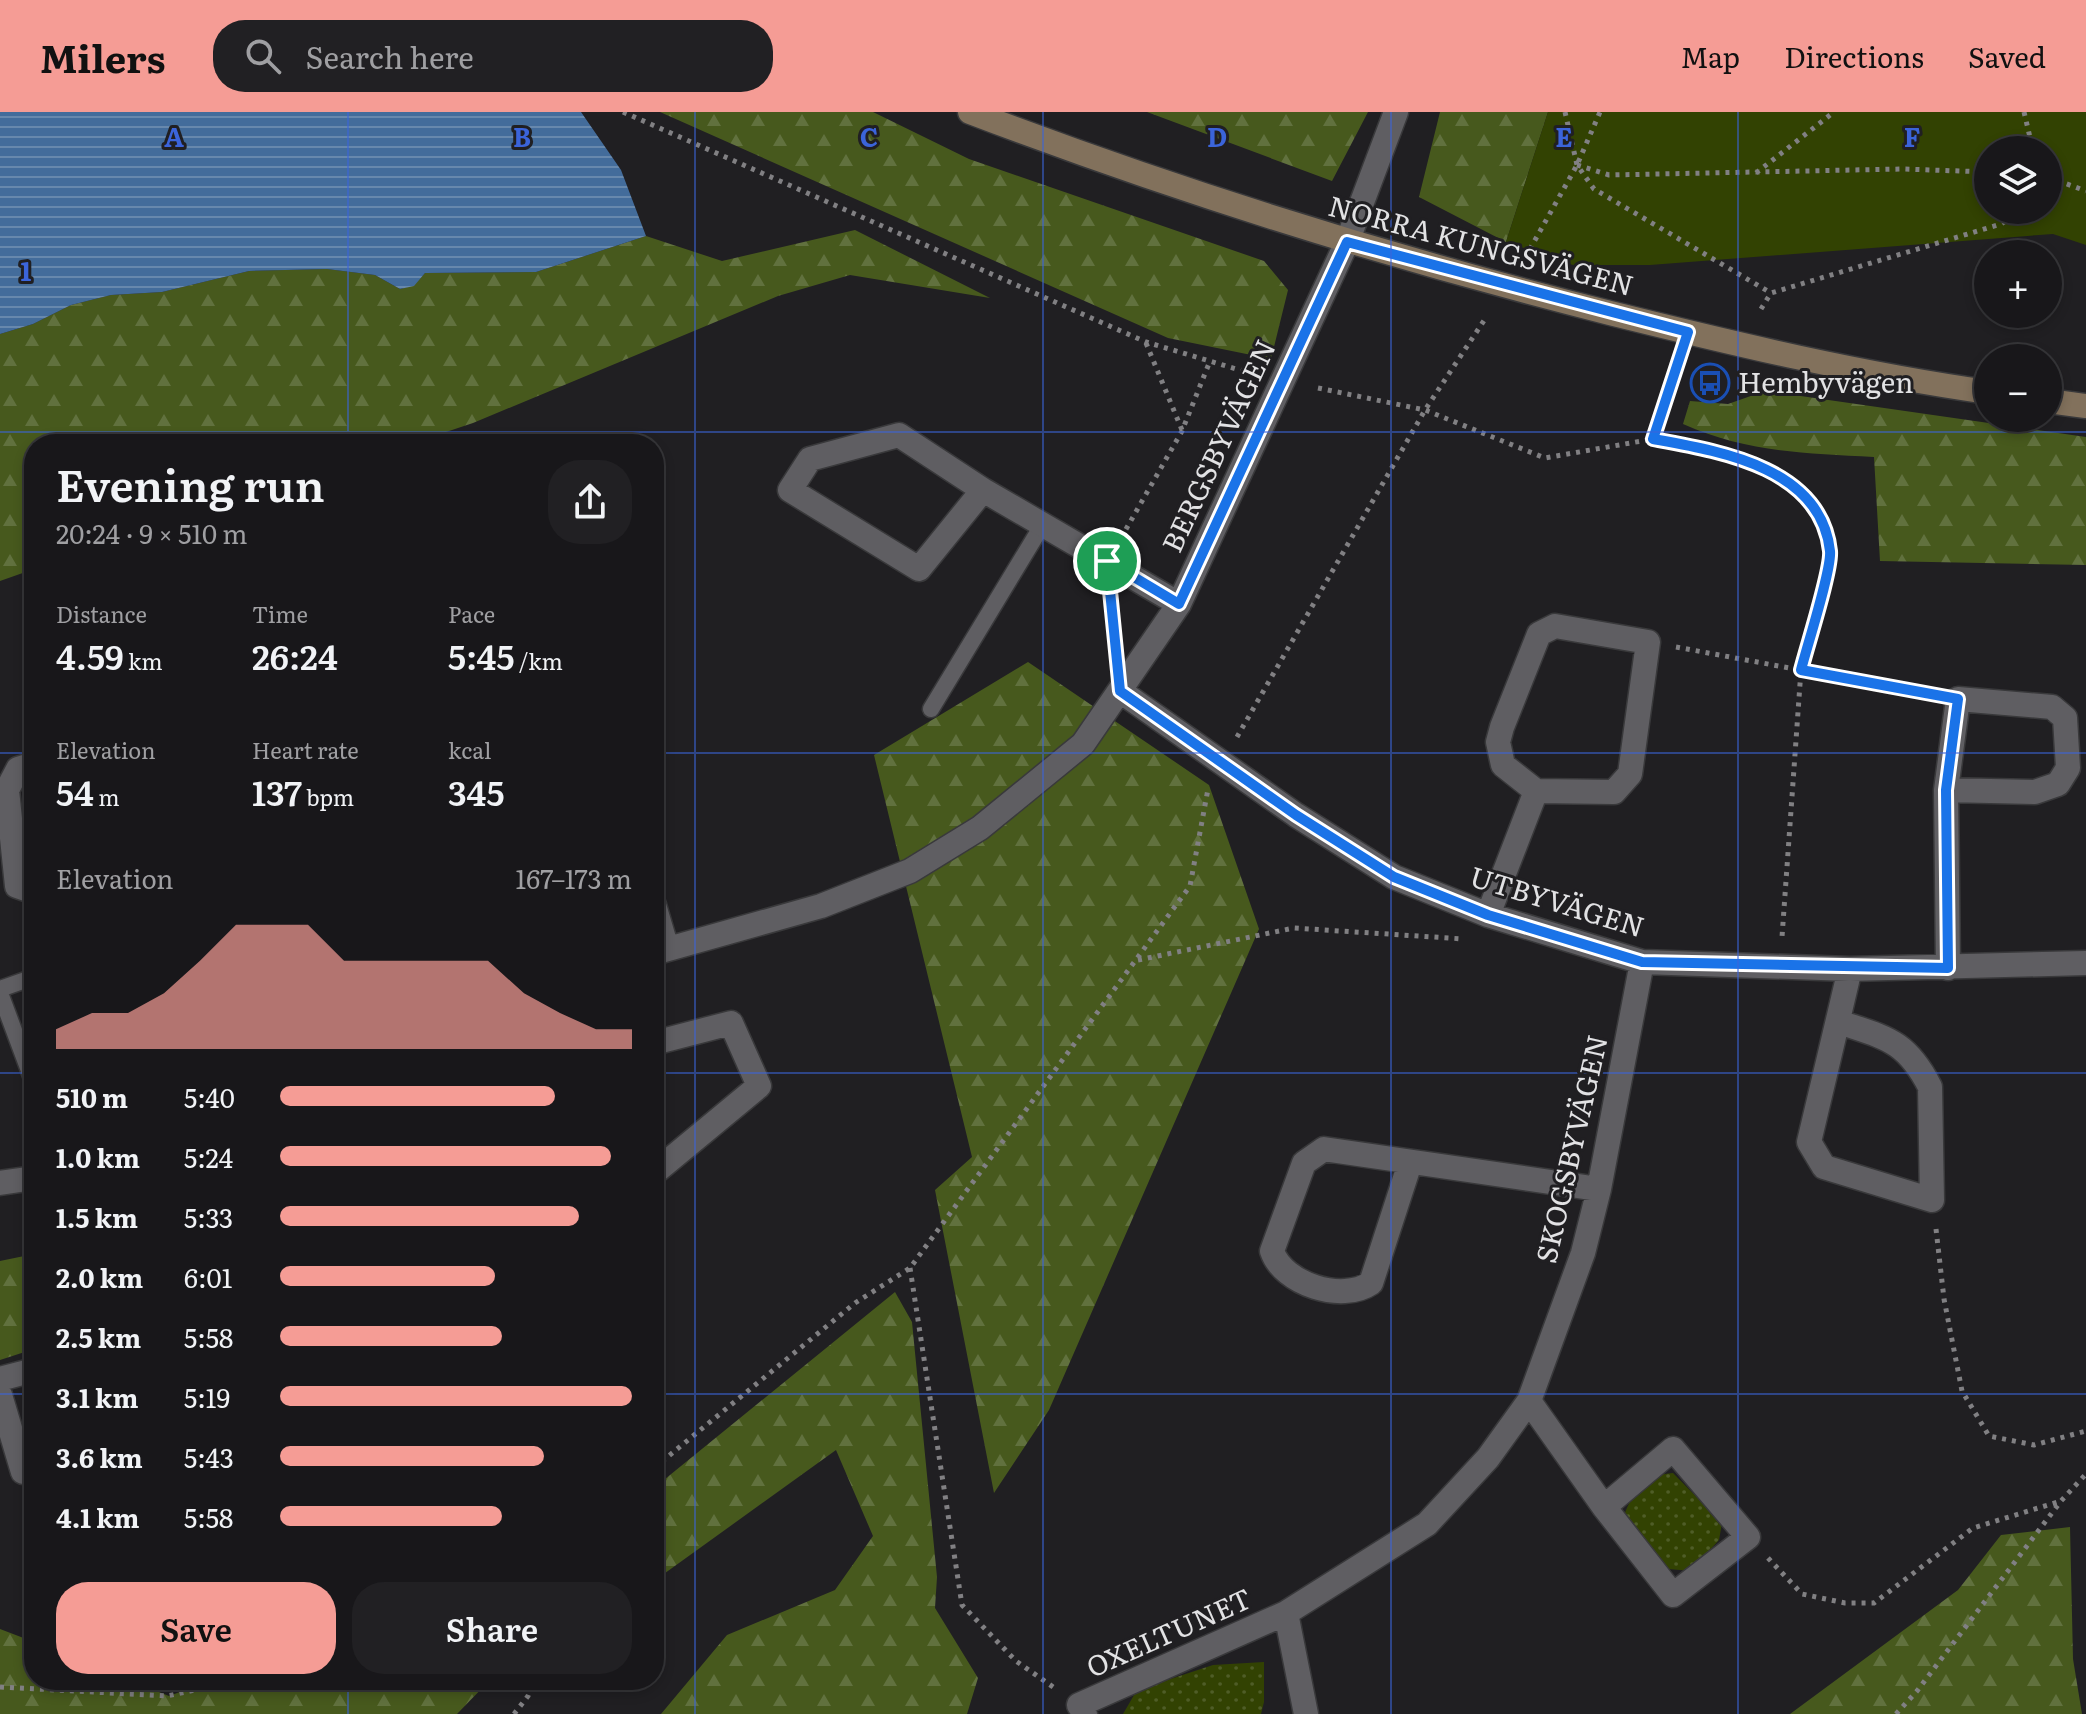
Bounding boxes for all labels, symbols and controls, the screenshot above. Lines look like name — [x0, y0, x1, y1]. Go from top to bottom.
search box — [213, 20, 773, 92]
text: Milers — [40, 28, 165, 85]
icon: search — [241, 34, 285, 78]
text: Search here — [305, 34, 474, 78]
text: Map — [1681, 35, 1740, 77]
text: Directions — [1784, 35, 1924, 77]
text: Saved — [1968, 35, 2046, 77]
text: A — [164, 116, 184, 155]
text: B — [513, 116, 531, 155]
text: C — [860, 116, 878, 155]
text: D — [1207, 116, 1227, 155]
text: E — [1555, 116, 1573, 155]
text: F — [1904, 116, 1920, 155]
map controls — [1974, 136, 2062, 432]
button: layers — [1974, 136, 2062, 224]
street label: NORRA KUNGSVÄGEN — [1324, 183, 1639, 305]
button: + — [1974, 240, 2062, 328]
text: 1 — [21, 250, 32, 289]
street label: BERGSBYVÄGEN — [1149, 332, 1285, 558]
button: − — [1974, 344, 2062, 432]
place label: Hembyvägen — [1738, 360, 1914, 402]
bus stop icon: Hembyvägen — [1689, 362, 1731, 404]
text: Evening run — [56, 450, 325, 516]
button: share — [548, 460, 632, 544]
text: 20:24 · 9 × 510 m — [56, 513, 248, 552]
pin — [1073, 527, 1141, 595]
icon: arrive — [1085, 539, 1129, 583]
text: Distance — [56, 597, 147, 630]
text: Time — [252, 597, 308, 630]
text: Pace — [448, 597, 495, 630]
text: 4.59 — [56, 630, 124, 680]
text: 26:24 — [252, 630, 338, 680]
text: 5:45 — [448, 630, 514, 680]
text: km — [124, 644, 163, 677]
text: /km — [514, 644, 563, 677]
text: Elevation — [56, 733, 155, 766]
text: Heart rate — [252, 733, 359, 766]
text: kcal — [448, 733, 491, 766]
text: 54 — [56, 766, 94, 816]
text: 137 — [252, 766, 302, 816]
text: 345 — [448, 766, 504, 816]
text: m — [94, 780, 120, 813]
text: bpm — [302, 780, 354, 813]
street label: UTBYVÄGEN — [1465, 854, 1650, 947]
text: Elevation — [56, 858, 174, 897]
text: 167–173 m — [516, 858, 632, 897]
street label: SKOGSBYVÄGEN — [1523, 1030, 1617, 1267]
text: 510 m — [56, 1077, 128, 1116]
text: 5:40 — [184, 1077, 235, 1116]
text: 1.0 km — [56, 1137, 140, 1176]
text: 5:24 — [184, 1137, 233, 1176]
text: 1.5 km — [56, 1197, 138, 1236]
text: 5:33 — [184, 1197, 233, 1236]
text: 2.0 km — [56, 1257, 143, 1296]
text: 6:01 — [184, 1257, 232, 1296]
text: 2.5 km — [56, 1317, 141, 1356]
text: 5:58 — [184, 1317, 233, 1356]
text: 3.1 km — [56, 1377, 138, 1416]
text: 5:19 — [184, 1377, 230, 1416]
text: 3.6 km — [56, 1437, 143, 1476]
text: 5:43 — [184, 1437, 234, 1476]
text: 4.1 km — [56, 1497, 140, 1536]
text: 5:58 — [184, 1497, 233, 1536]
street label: OXELTUNET — [1079, 1576, 1258, 1686]
button: Save — [56, 1582, 336, 1674]
button: Share — [352, 1582, 632, 1674]

